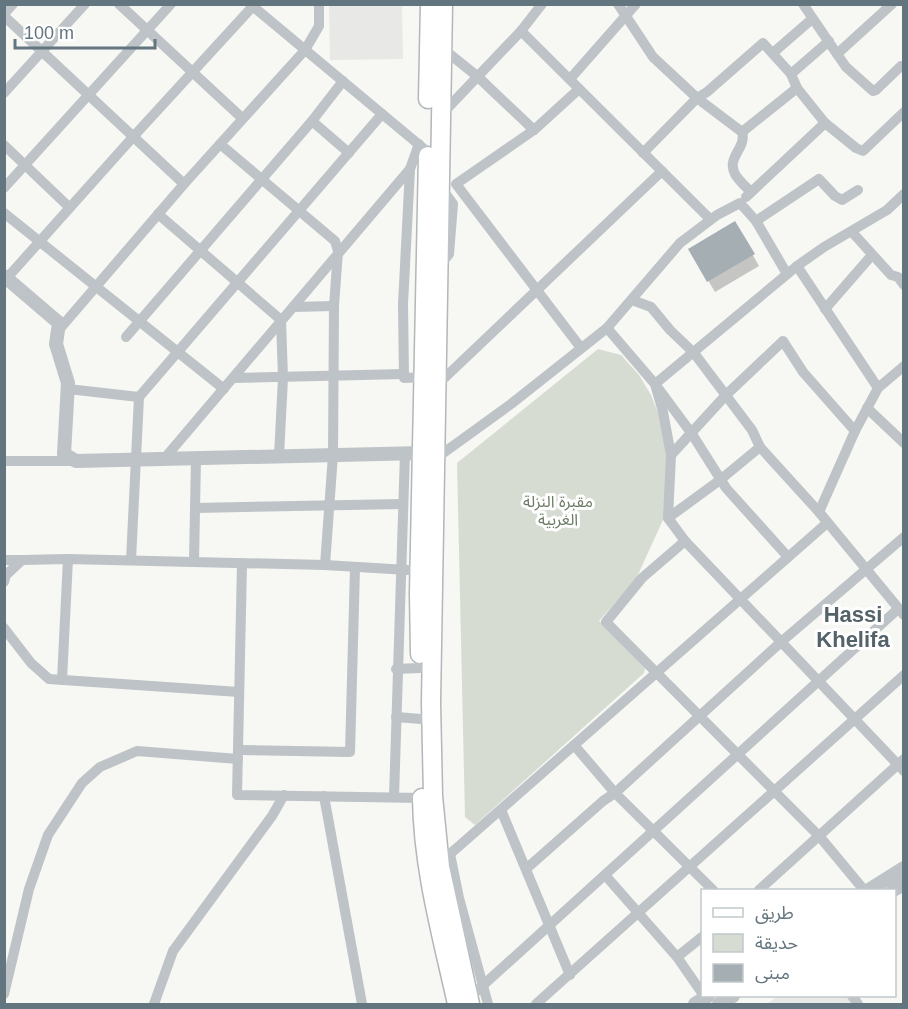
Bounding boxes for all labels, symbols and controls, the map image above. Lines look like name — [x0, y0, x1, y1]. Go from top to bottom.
scale bar — [15, 12, 154, 50]
text: 100 m — [24, 23, 74, 43]
park label: مقبرة النزلة الغربية — [523, 493, 593, 529]
district label: Hassi Khelifa — [816, 602, 890, 652]
legend — [701, 889, 896, 997]
text: طريق — [755, 903, 794, 924]
text: حديقة — [755, 933, 798, 953]
text: مبنى — [755, 963, 790, 984]

